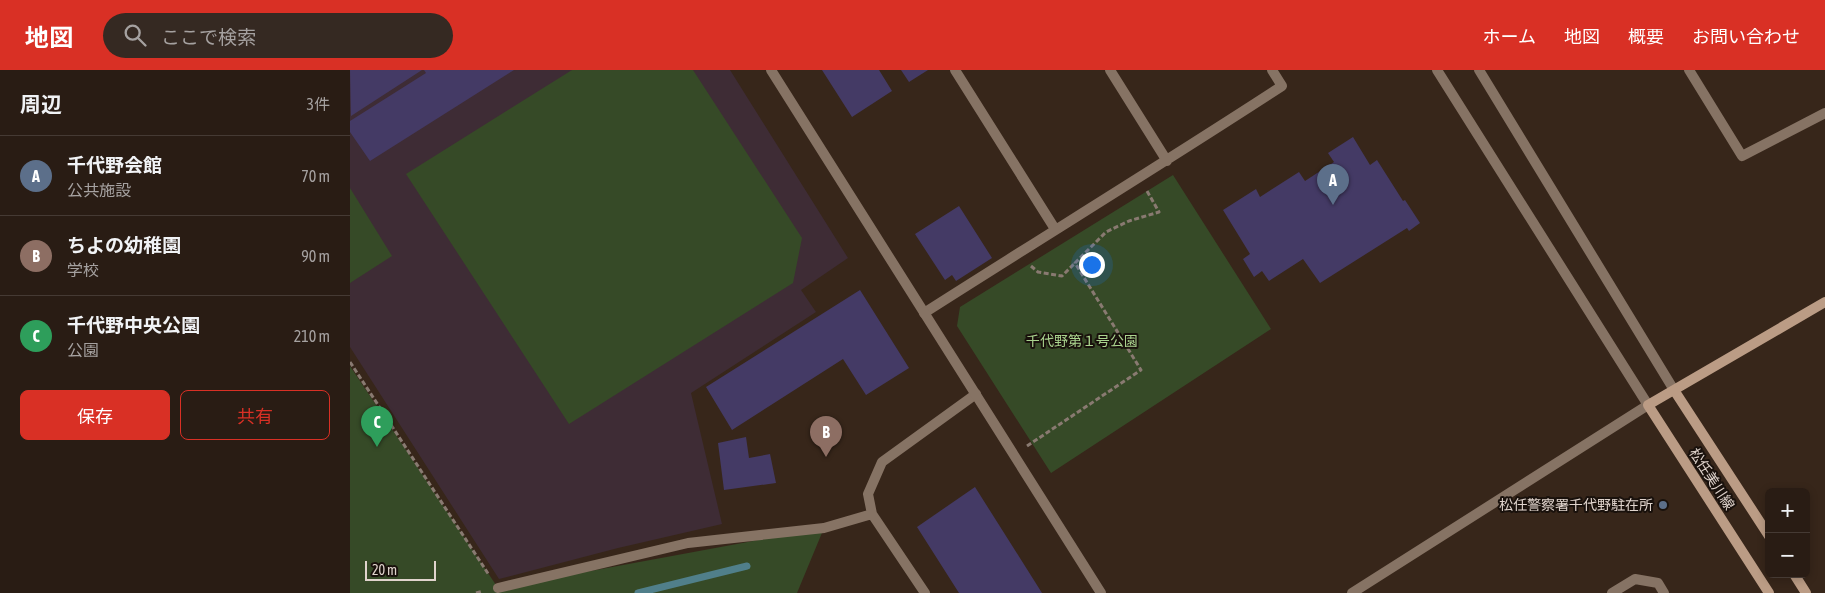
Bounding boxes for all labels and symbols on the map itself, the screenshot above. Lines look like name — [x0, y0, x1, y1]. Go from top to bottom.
pin: A — [1317, 164, 1349, 205]
your location — [1079, 252, 1105, 278]
park label: 千代野第１号公園 — [1026, 333, 1138, 349]
pin: C — [361, 406, 393, 447]
pin: B — [810, 416, 842, 457]
street label: 松任美川線 — [1686, 445, 1738, 513]
place label: 松任警察署千代野駐在所 — [1499, 497, 1653, 513]
marker: 松任警察署千代野駐在所 — [1657, 499, 1669, 511]
scale bar — [365, 558, 436, 581]

